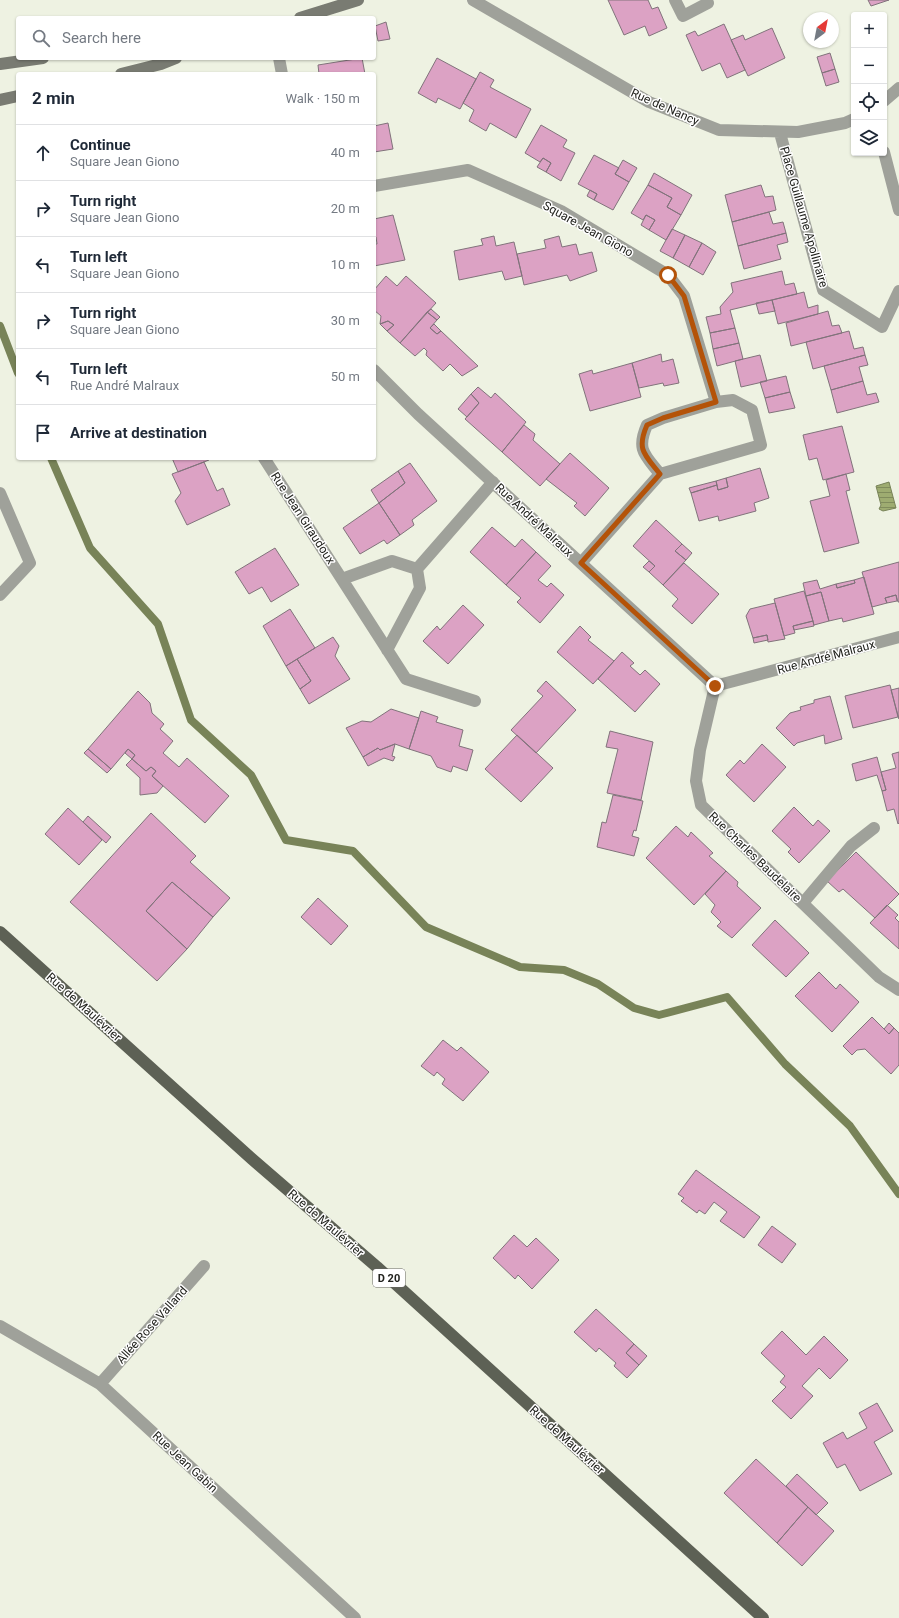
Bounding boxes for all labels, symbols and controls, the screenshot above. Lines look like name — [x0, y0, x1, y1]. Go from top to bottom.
north arrow — [803, 12, 839, 48]
map controls — [851, 12, 887, 156]
button: + — [851, 12, 887, 48]
search box — [16, 16, 376, 60]
icon: search — [30, 27, 52, 49]
text: Search here — [62, 29, 141, 47]
button: − — [851, 48, 887, 84]
button: locate — [851, 84, 887, 120]
street label: Rue de Nancy — [629, 86, 702, 128]
text: 2 min — [32, 88, 75, 108]
text: Walk · 150 m — [285, 91, 360, 106]
button: layers — [851, 120, 887, 156]
text: Continue — [70, 136, 131, 154]
icon: ahead — [32, 142, 54, 164]
text: 40 m — [331, 145, 360, 160]
street label: Place Guillaume Apollinaire — [777, 145, 831, 289]
text: Square Jean Giono — [70, 154, 179, 169]
text: Turn right — [70, 192, 136, 210]
icon: right — [32, 198, 54, 220]
street label: Square Jean Giono — [540, 198, 636, 260]
text: 20 m — [331, 201, 360, 216]
text: Square Jean Giono — [70, 210, 179, 225]
text: Turn left — [70, 248, 127, 266]
icon: left — [32, 254, 54, 276]
text: 10 m — [331, 257, 360, 272]
text: Square Jean Giono — [70, 266, 179, 281]
route start — [659, 266, 677, 284]
text: Turn right — [70, 304, 136, 322]
icon: right — [32, 310, 54, 332]
text: 30 m — [331, 313, 360, 328]
text: Square Jean Giono — [70, 322, 179, 337]
text: Turn left — [70, 360, 127, 378]
icon: left — [32, 366, 54, 388]
text: 50 m — [331, 369, 360, 384]
text: Rue André Malraux — [70, 378, 179, 393]
icon: arrive — [32, 422, 54, 444]
text: Arrive at destination — [70, 424, 207, 442]
street label: Rue Jean Giraudoux — [268, 469, 338, 567]
street label: Rue André Malraux — [492, 481, 576, 559]
street label: Rue André Malraux — [776, 637, 876, 677]
route end — [706, 677, 724, 695]
street label: Rue Charles Baudelaire — [706, 809, 804, 905]
street label: Rue de Maulévrier — [44, 970, 124, 1044]
street label: Rue de Maulévrier — [285, 1186, 367, 1260]
road number: D 20 — [373, 1269, 405, 1287]
street label: Allée Rose Valland — [114, 1284, 190, 1366]
street label: Rue de Maulévrier — [527, 1403, 607, 1477]
street label: Rue Jean Gabin — [150, 1428, 220, 1496]

